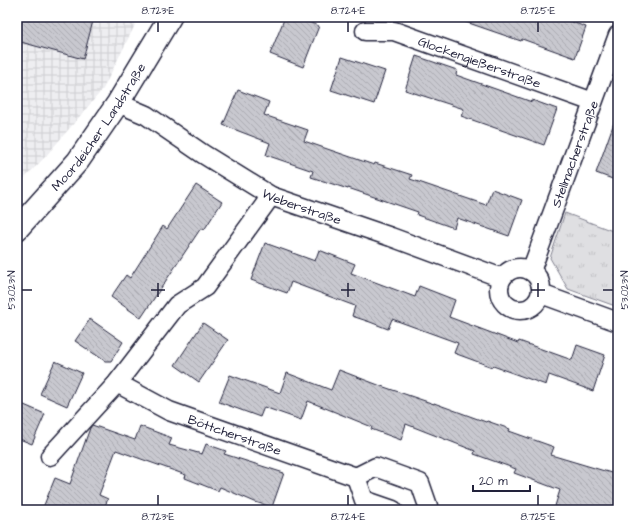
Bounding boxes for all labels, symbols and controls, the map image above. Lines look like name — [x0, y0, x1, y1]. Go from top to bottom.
text: 8.723°E — [142, 4, 175, 18]
text: 8.724°E — [331, 4, 365, 18]
text: 8.725°E — [521, 4, 556, 18]
street label: Glockengießerstraße — [415, 32, 543, 93]
street label: Moordeicher Landstraße — [47, 60, 150, 195]
street label: Stellmacherstraße — [547, 98, 603, 210]
street label: Weberstraße — [258, 185, 344, 229]
text: 53.023°N — [5, 270, 19, 310]
text: 53.023°N — [618, 270, 632, 310]
street label: Böttcherstraße — [185, 410, 284, 460]
scale bar — [473, 467, 530, 493]
text: 20 m — [479, 473, 508, 490]
text: 8.723°E — [142, 510, 175, 524]
text: 8.724°E — [331, 510, 365, 524]
text: 8.725°E — [521, 510, 556, 524]

